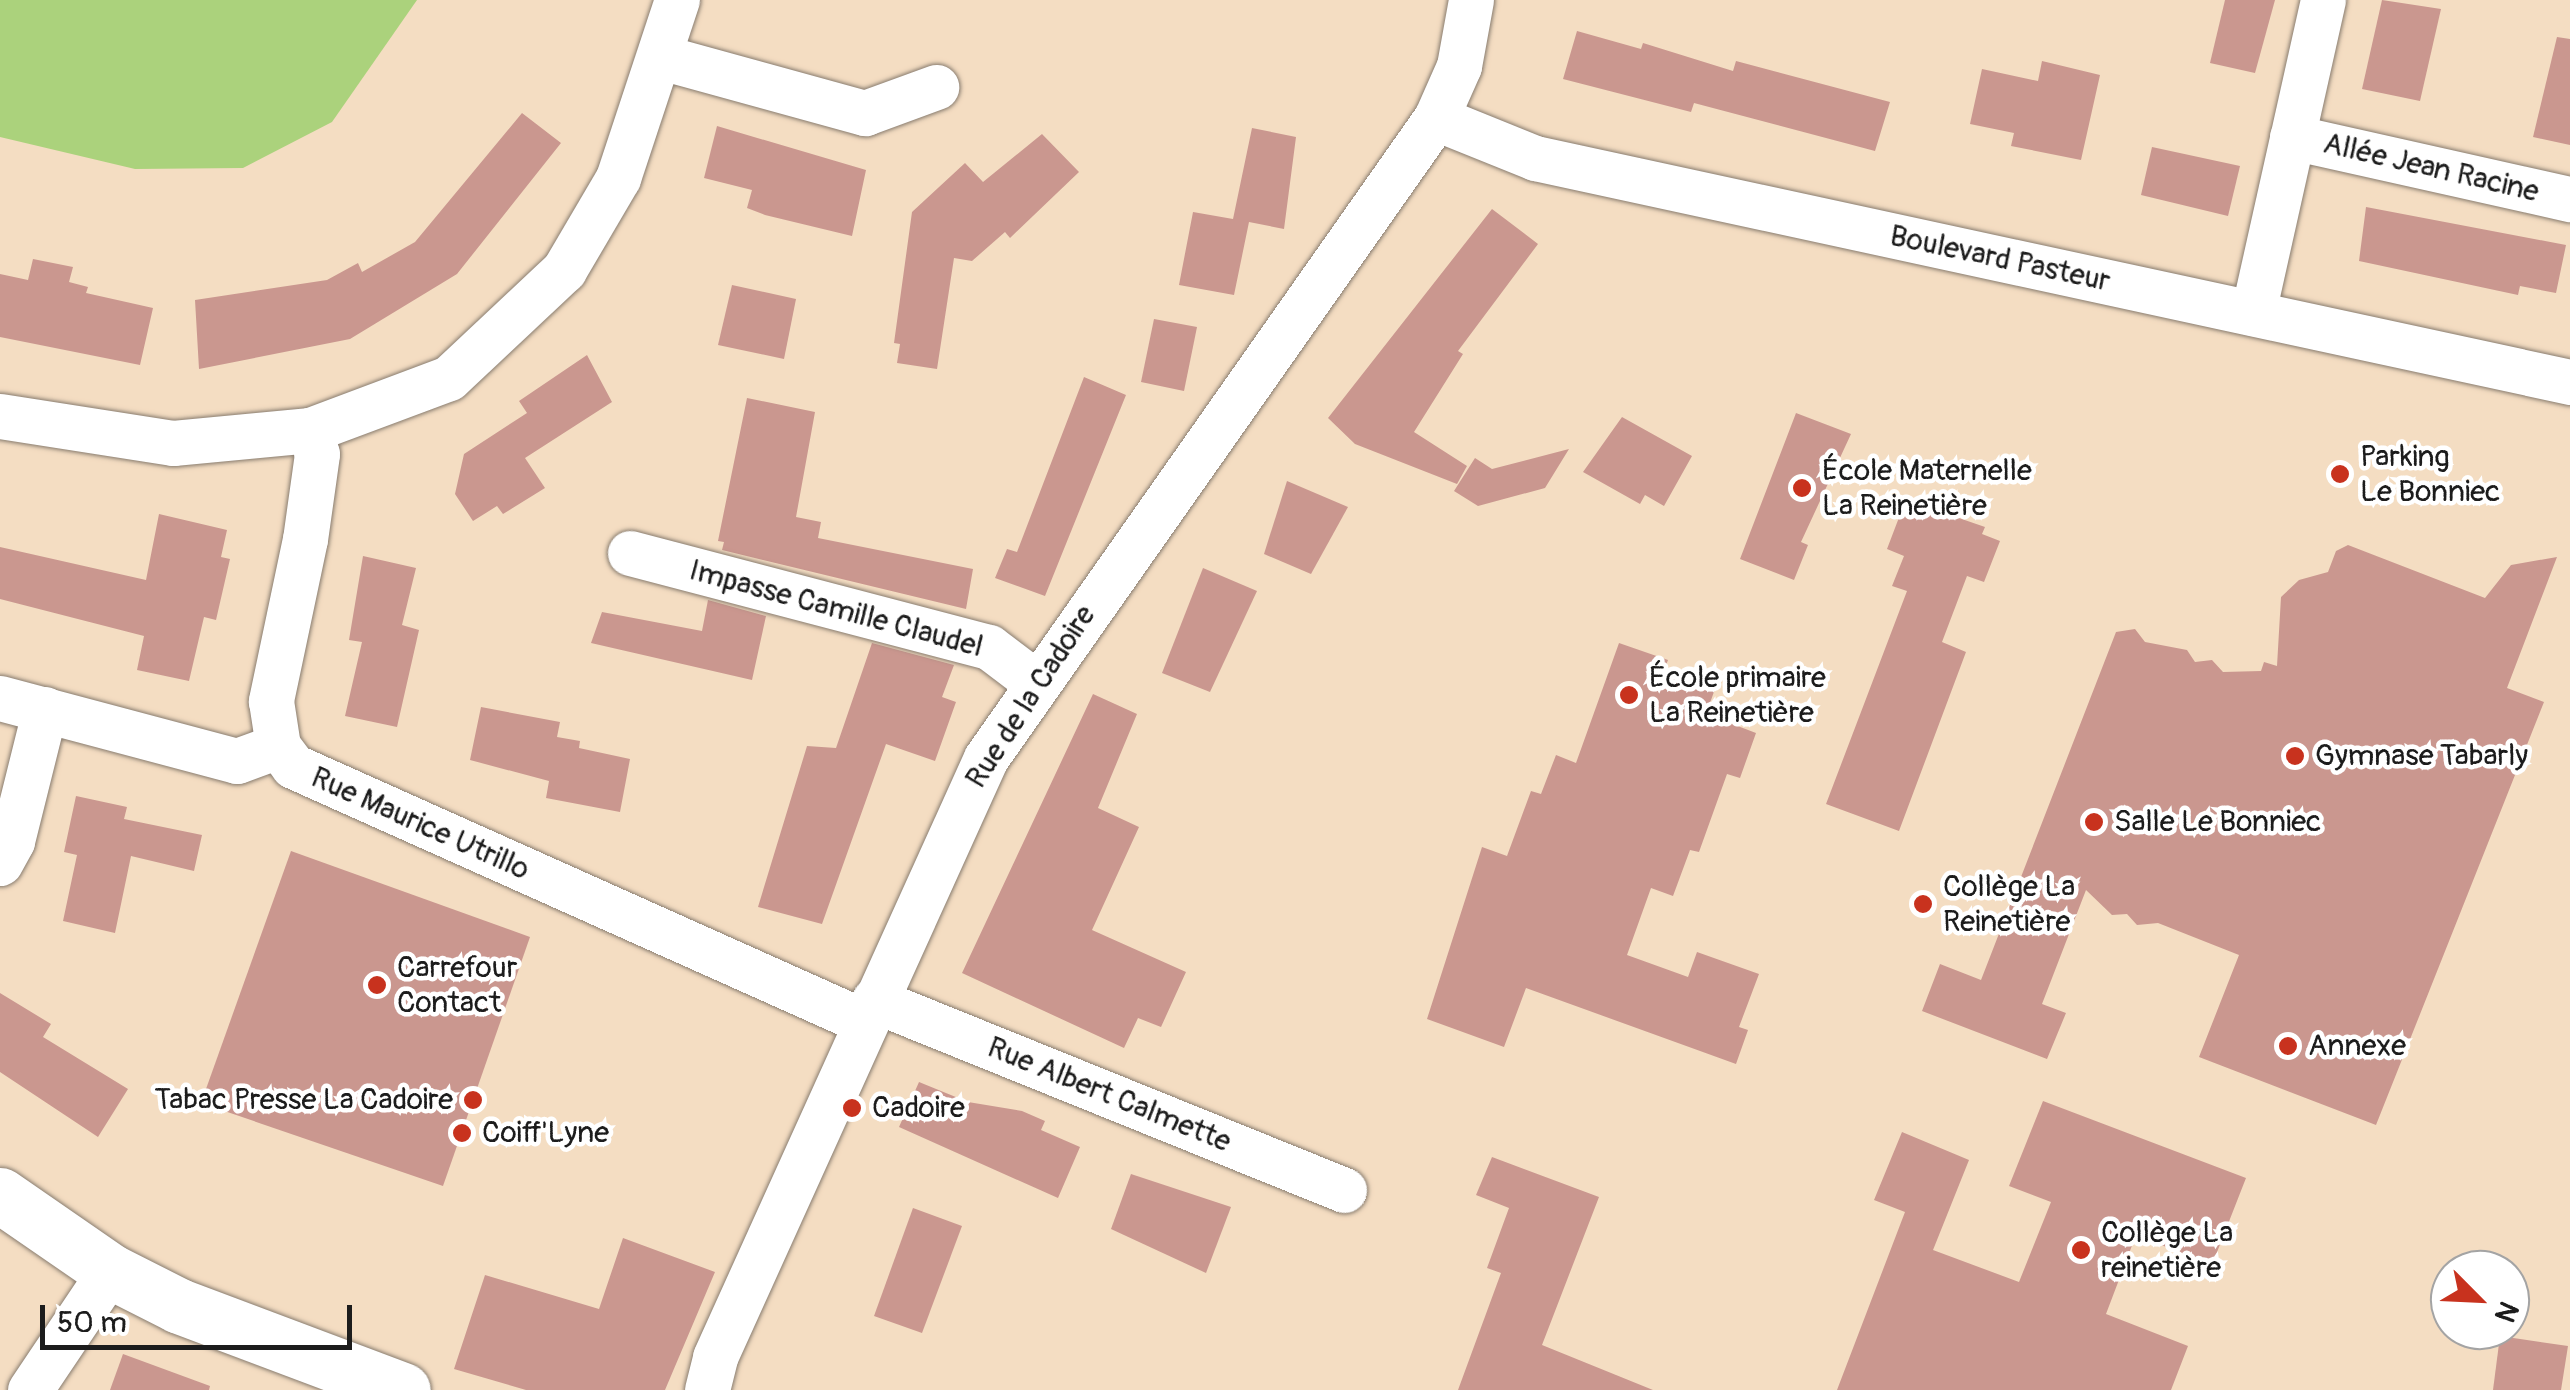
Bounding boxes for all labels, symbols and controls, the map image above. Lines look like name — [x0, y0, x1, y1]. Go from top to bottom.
street label: Allée Jean Racine — [2320, 126, 2542, 210]
street label: Boulevard Pasteur — [1887, 218, 2113, 300]
place label: Parking Le Bonniec — [2360, 439, 2500, 510]
place label: École Maternelle La Reinetière — [1822, 453, 2032, 524]
marker: Parking Le Bonniec — [2329, 463, 2351, 485]
marker: École Maternelle La Reinetière — [1791, 477, 1813, 499]
street label: Impasse Camille Claudel — [685, 552, 987, 666]
street label: Rue de la Cadoire — [959, 599, 1103, 795]
place label: École primaire La Reinetière — [1649, 660, 1826, 730]
marker: École primaire La Reinetière — [1618, 684, 1640, 706]
place label: Gymnase Tabarly — [2315, 738, 2528, 774]
marker: Gymnase Tabarly — [2284, 745, 2306, 767]
street label: Rue Maurice Utrillo — [305, 760, 535, 888]
place label: Salle Le Bonniec — [2114, 804, 2321, 840]
marker: Salle Le Bonniec — [2083, 811, 2105, 833]
place label: Collège La Reinetière — [1943, 869, 2075, 940]
marker: Collège La Reinetière — [1912, 893, 1934, 915]
place label: Carrefour Contact — [397, 950, 517, 1020]
marker: Carrefour Contact — [366, 974, 388, 996]
place label: Annexe — [2308, 1028, 2406, 1064]
street label: Rue Albert Calmette — [982, 1030, 1236, 1160]
marker: Annexe — [2277, 1035, 2299, 1057]
place label: Tabac Presse La Cadoire — [155, 1082, 453, 1118]
marker: Tabac Presse La Cadoire — [462, 1089, 484, 1111]
place label: Cadoire — [872, 1090, 965, 1126]
marker: Cadoire — [841, 1097, 863, 1119]
place label: Coiff'Lyne — [482, 1115, 609, 1151]
marker: Coiff'Lyne — [451, 1122, 473, 1144]
place label: Collège La reinetière — [2101, 1215, 2233, 1286]
marker: Collège La reinetière — [2070, 1239, 2092, 1261]
north arrow — [2430, 1250, 2530, 1350]
scale bar — [45, 1285, 358, 1347]
text: N — [2486, 1296, 2526, 1327]
text: 50 m — [57, 1304, 127, 1341]

